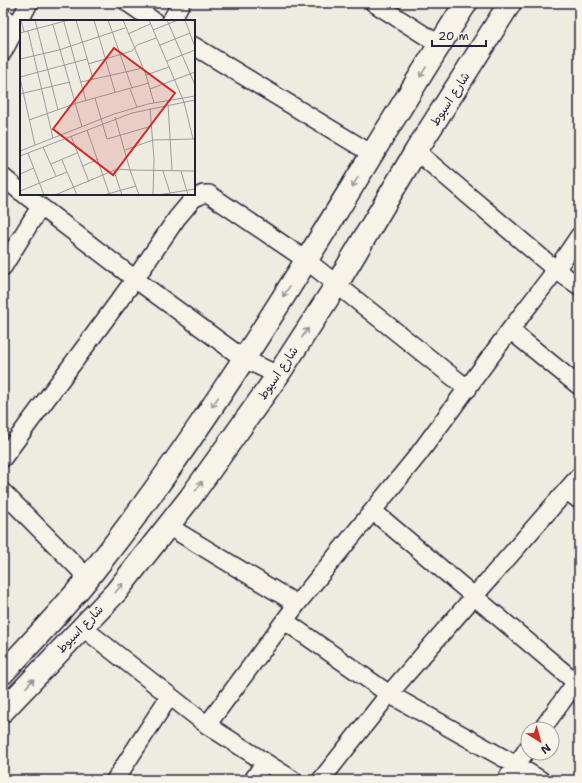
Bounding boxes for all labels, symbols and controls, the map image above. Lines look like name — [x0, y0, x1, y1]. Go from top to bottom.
inset map — [20, 20, 195, 195]
scale bar — [432, 22, 486, 48]
text: 20 m — [438, 28, 469, 44]
one-way arrow — [419, 66, 427, 77]
street label: شارع اسيوط — [427, 69, 474, 129]
one-way arrow — [350, 176, 358, 188]
one-way arrow — [281, 286, 289, 298]
one-way arrow — [301, 328, 310, 339]
street label: شارع اسيوط — [254, 343, 303, 403]
one-way arrow — [211, 396, 219, 408]
one-way arrow — [195, 480, 203, 491]
one-way arrow — [114, 583, 123, 594]
street label: شارع اسيوط — [53, 601, 108, 657]
one-way arrow — [25, 678, 35, 688]
north arrow — [520, 721, 560, 761]
text: N — [537, 740, 554, 757]

